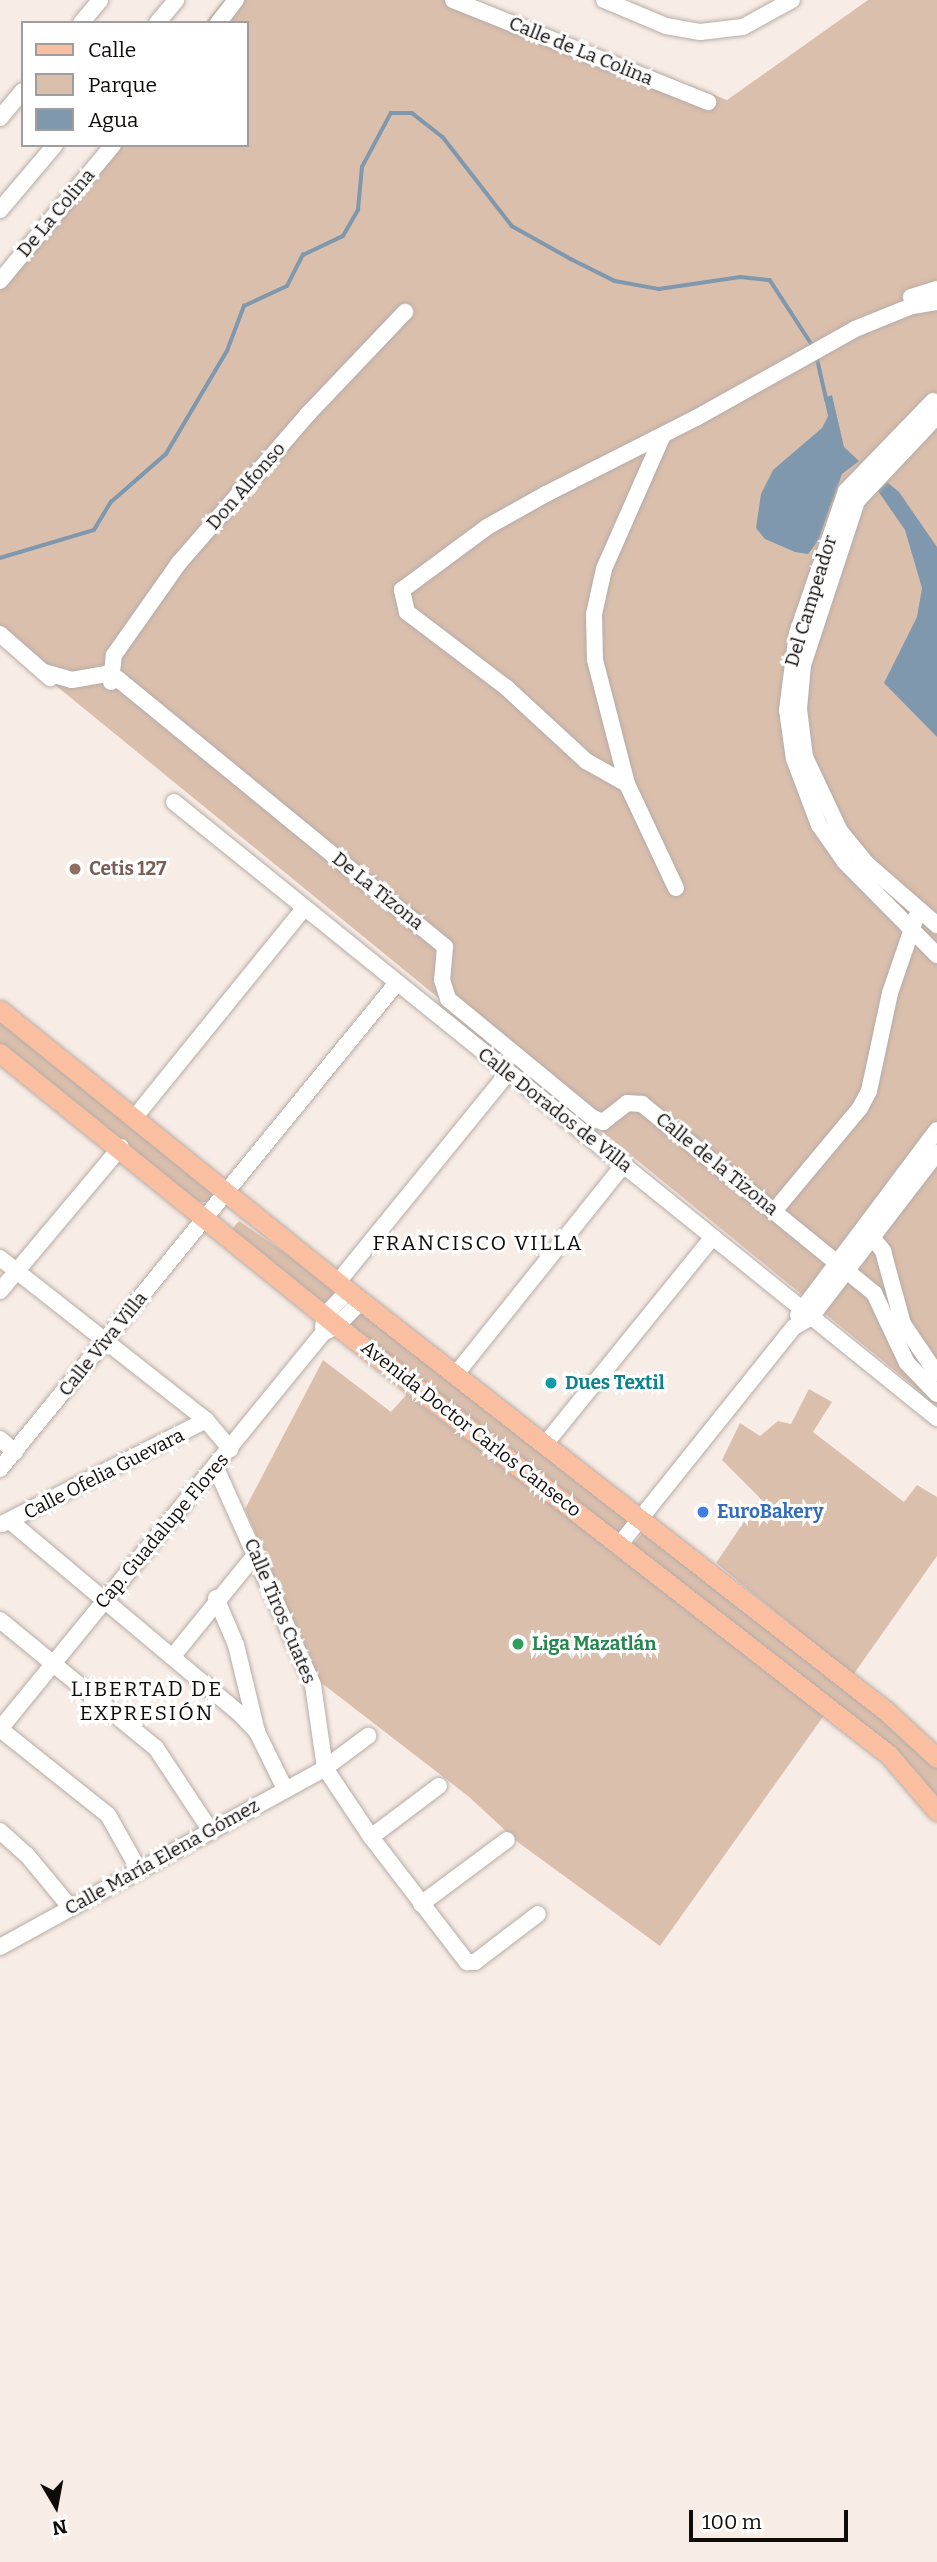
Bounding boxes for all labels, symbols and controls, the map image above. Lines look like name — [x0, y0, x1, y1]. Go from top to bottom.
street label: Calle de La Colina — [506, 12, 656, 90]
legend — [21, 21, 248, 147]
text: Calle — [88, 37, 136, 63]
text: Parque — [88, 72, 157, 98]
text: Agua — [88, 107, 139, 133]
street label: De La Colina — [12, 164, 100, 262]
street label: Don Alfonso — [202, 438, 290, 534]
street label: Del Campeador — [780, 533, 842, 669]
street label: De La Tizona — [328, 847, 428, 935]
place label: Cetis 127 — [89, 858, 166, 880]
marker: Cetis 127 — [67, 861, 83, 877]
street label: Calle Dorados de Villa — [473, 1043, 637, 1177]
street label: Calle de la Tizona — [651, 1108, 783, 1220]
district label: FRANCISCO VILLA — [374, 1230, 582, 1256]
street label: Calle Viva Villa — [54, 1287, 152, 1401]
street label: Avenida Doctor Carlos Canseco — [356, 1336, 586, 1522]
place label: Dues Textil — [565, 1372, 665, 1394]
marker: Dues Textil — [543, 1375, 559, 1391]
street label: Calle Ofelia Guevara — [20, 1424, 188, 1524]
street label: Cap. Guadalupe Flores — [90, 1449, 234, 1613]
place label: EuroBakery — [717, 1501, 824, 1523]
marker: EuroBakery — [695, 1504, 711, 1520]
street label: Calle Tiros Cuates — [239, 1535, 321, 1687]
place label: Liga Mazatlán — [532, 1633, 657, 1655]
marker: Liga Mazatlán — [510, 1636, 526, 1652]
district label: LIBERTAD DE EXPRESIÓN — [72, 1676, 222, 1726]
street label: Calle María Elena Gómez — [61, 1794, 263, 1920]
north arrow — [21, 2471, 91, 2541]
scale bar — [692, 2496, 851, 2540]
text: 100 m — [702, 2509, 762, 2535]
text: N — [51, 2515, 69, 2540]

